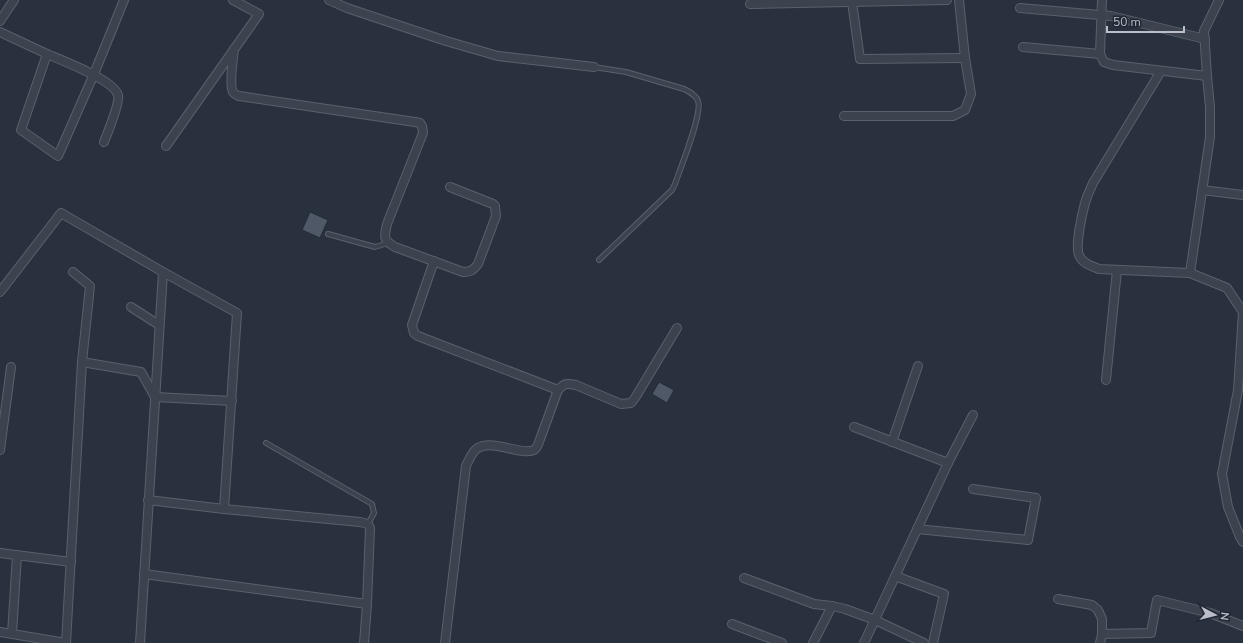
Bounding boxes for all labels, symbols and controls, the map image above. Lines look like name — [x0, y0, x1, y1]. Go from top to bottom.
scale bar — [1107, 8, 1184, 34]
text: 50 m — [1113, 14, 1141, 30]
north arrow — [1195, 595, 1235, 635]
text: N — [1216, 611, 1232, 621]

